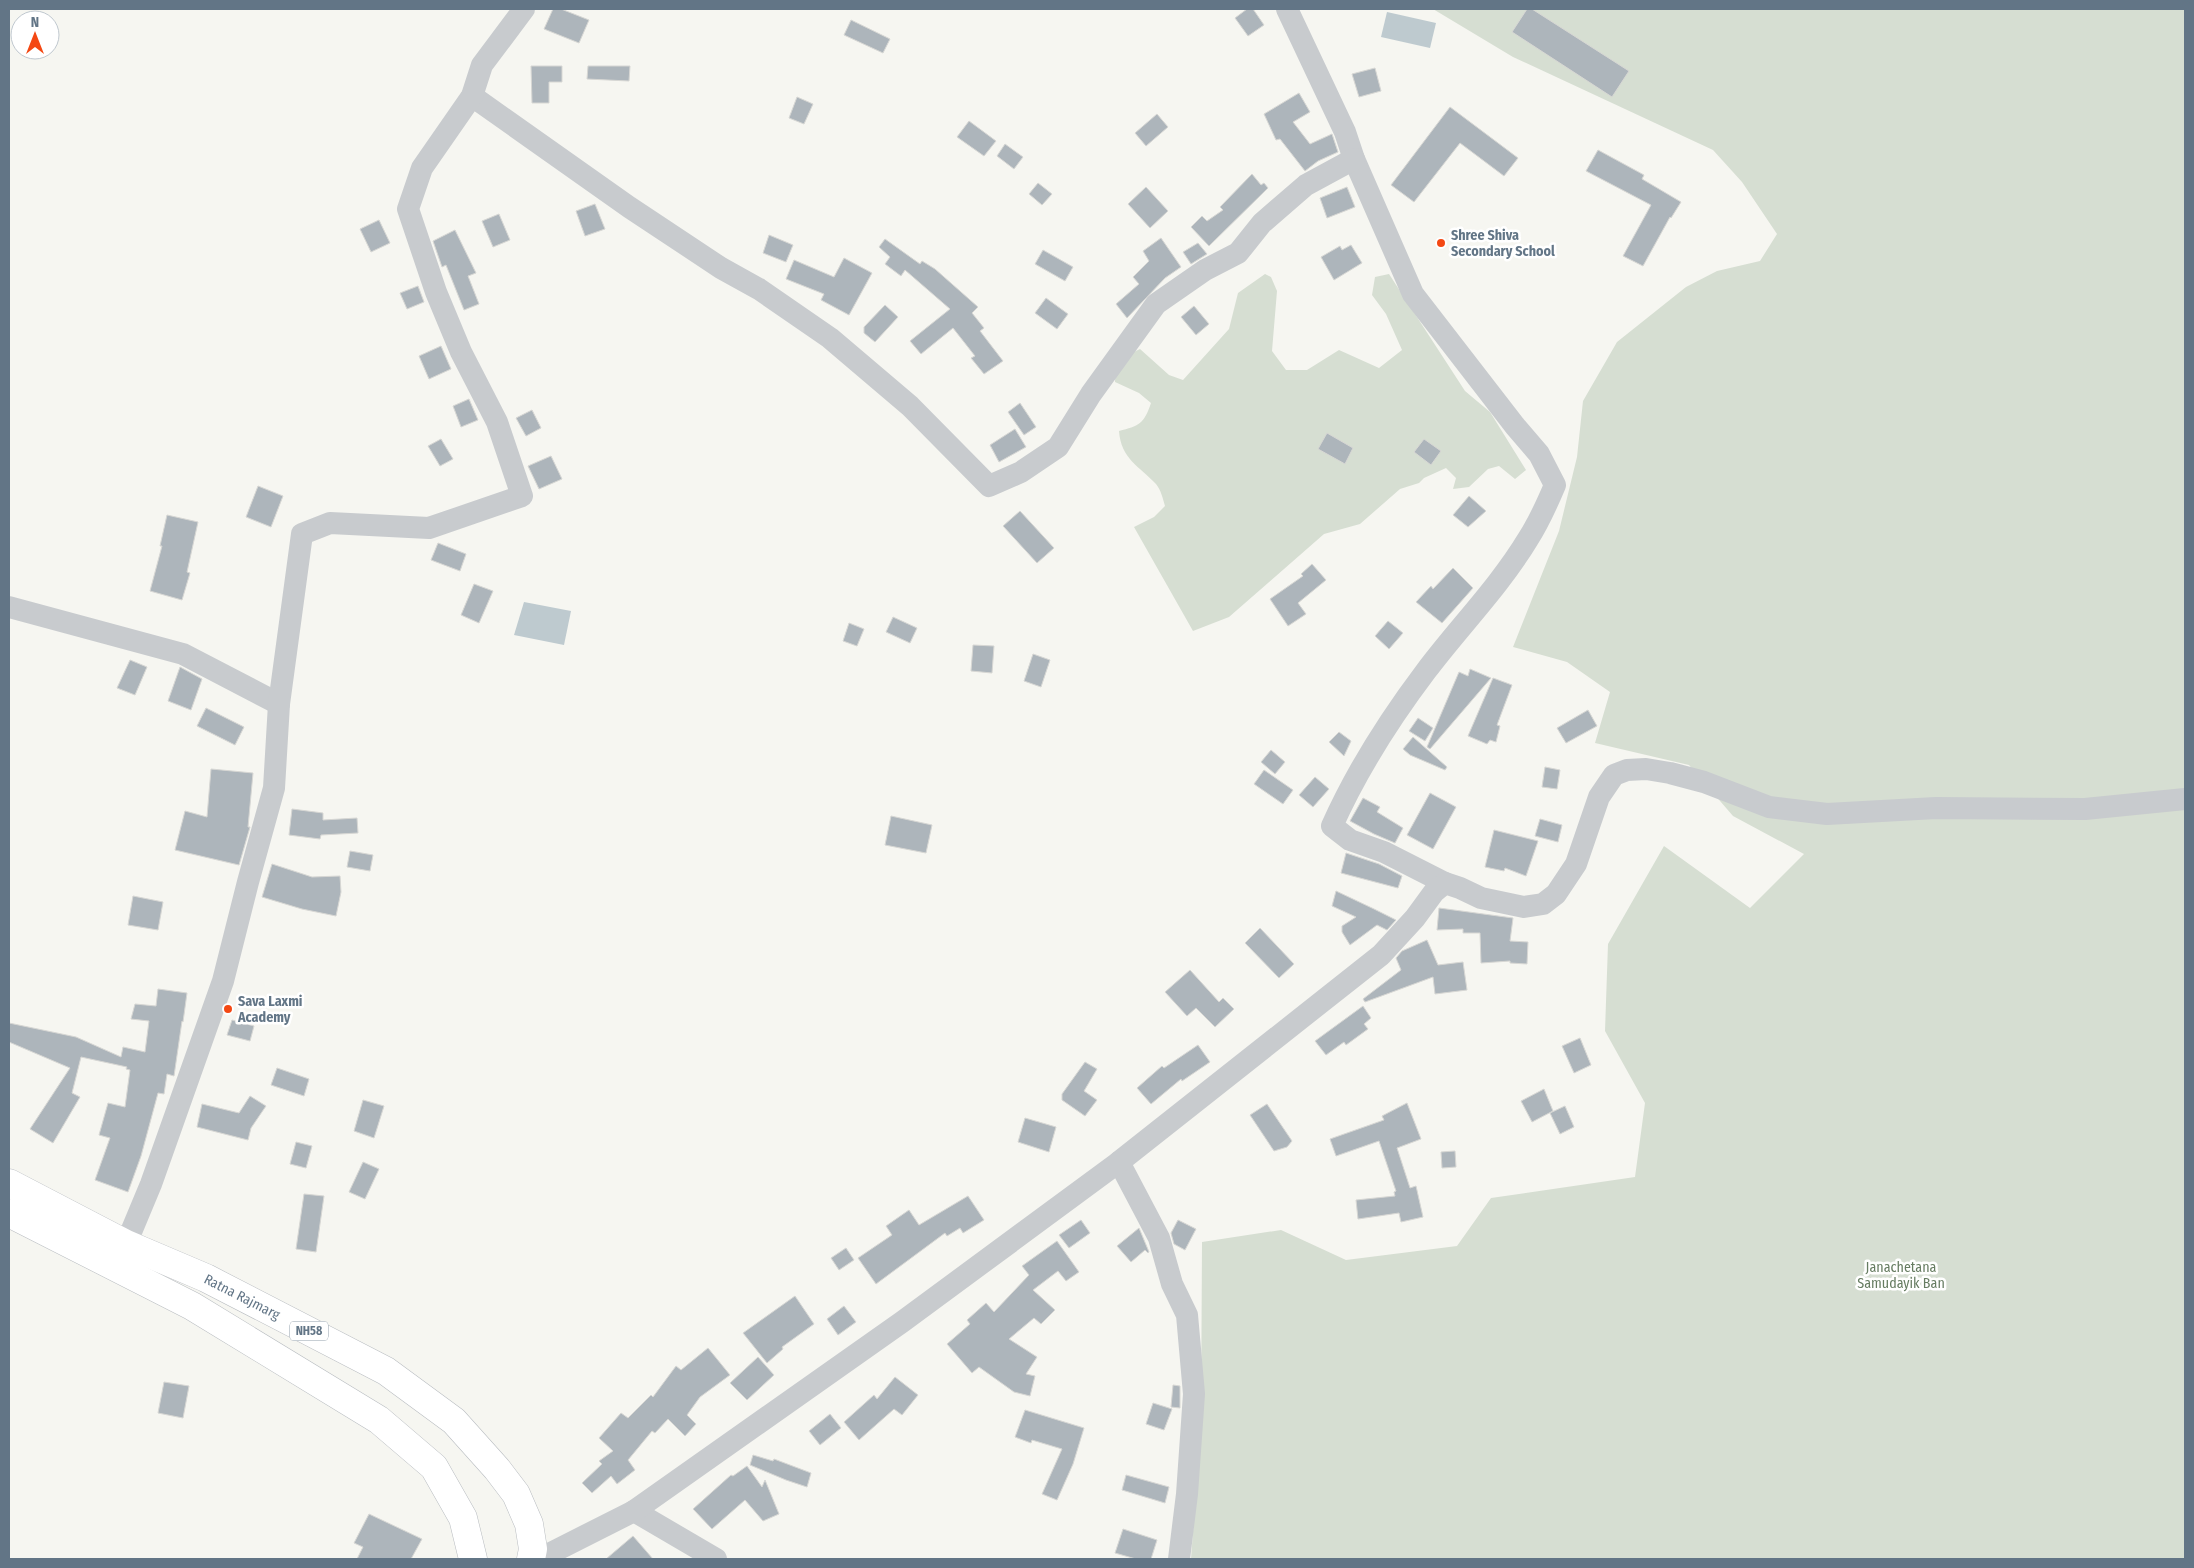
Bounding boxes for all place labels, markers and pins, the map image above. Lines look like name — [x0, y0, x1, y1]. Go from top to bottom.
place label: Shree Shiva Secondary School — [1451, 227, 1555, 260]
marker: Shree Shiva Secondary School — [1435, 237, 1447, 249]
place label: Sava Laxmi Academy — [237, 993, 303, 1026]
marker: Sava Laxmi Academy — [222, 1003, 234, 1015]

